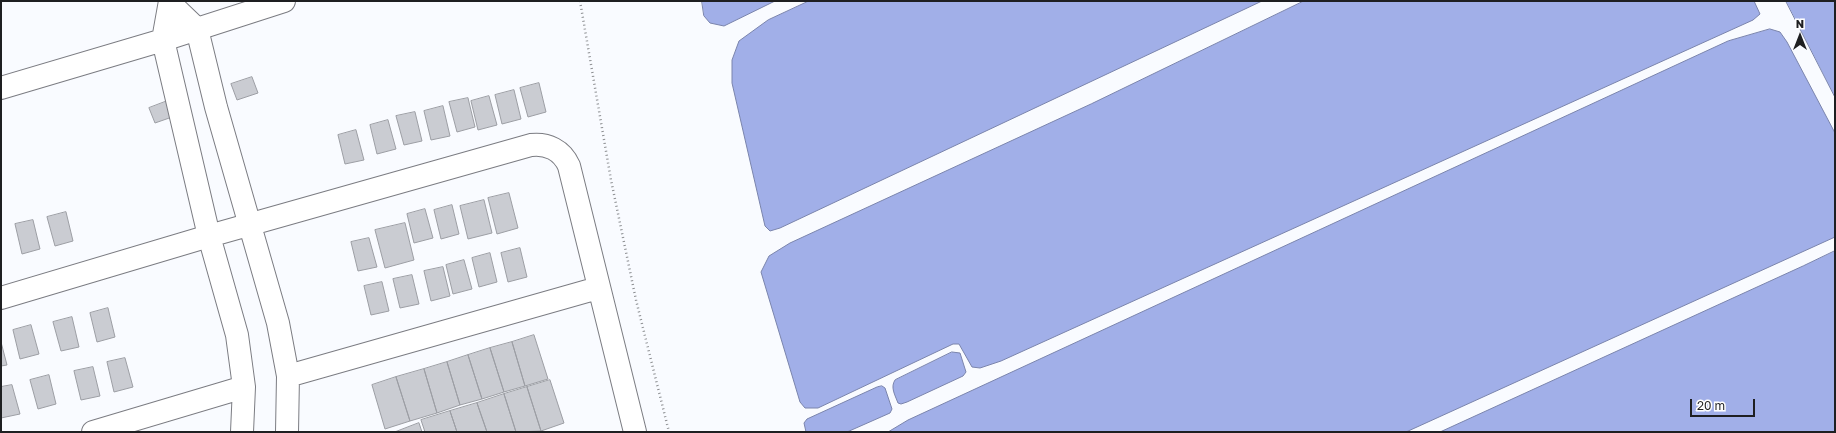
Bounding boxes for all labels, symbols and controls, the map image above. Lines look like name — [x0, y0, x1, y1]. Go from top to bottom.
north arrow — [1780, 16, 1820, 56]
text: N — [1796, 17, 1804, 30]
scale bar — [1692, 391, 1757, 417]
text: 20 m — [1697, 398, 1725, 413]

